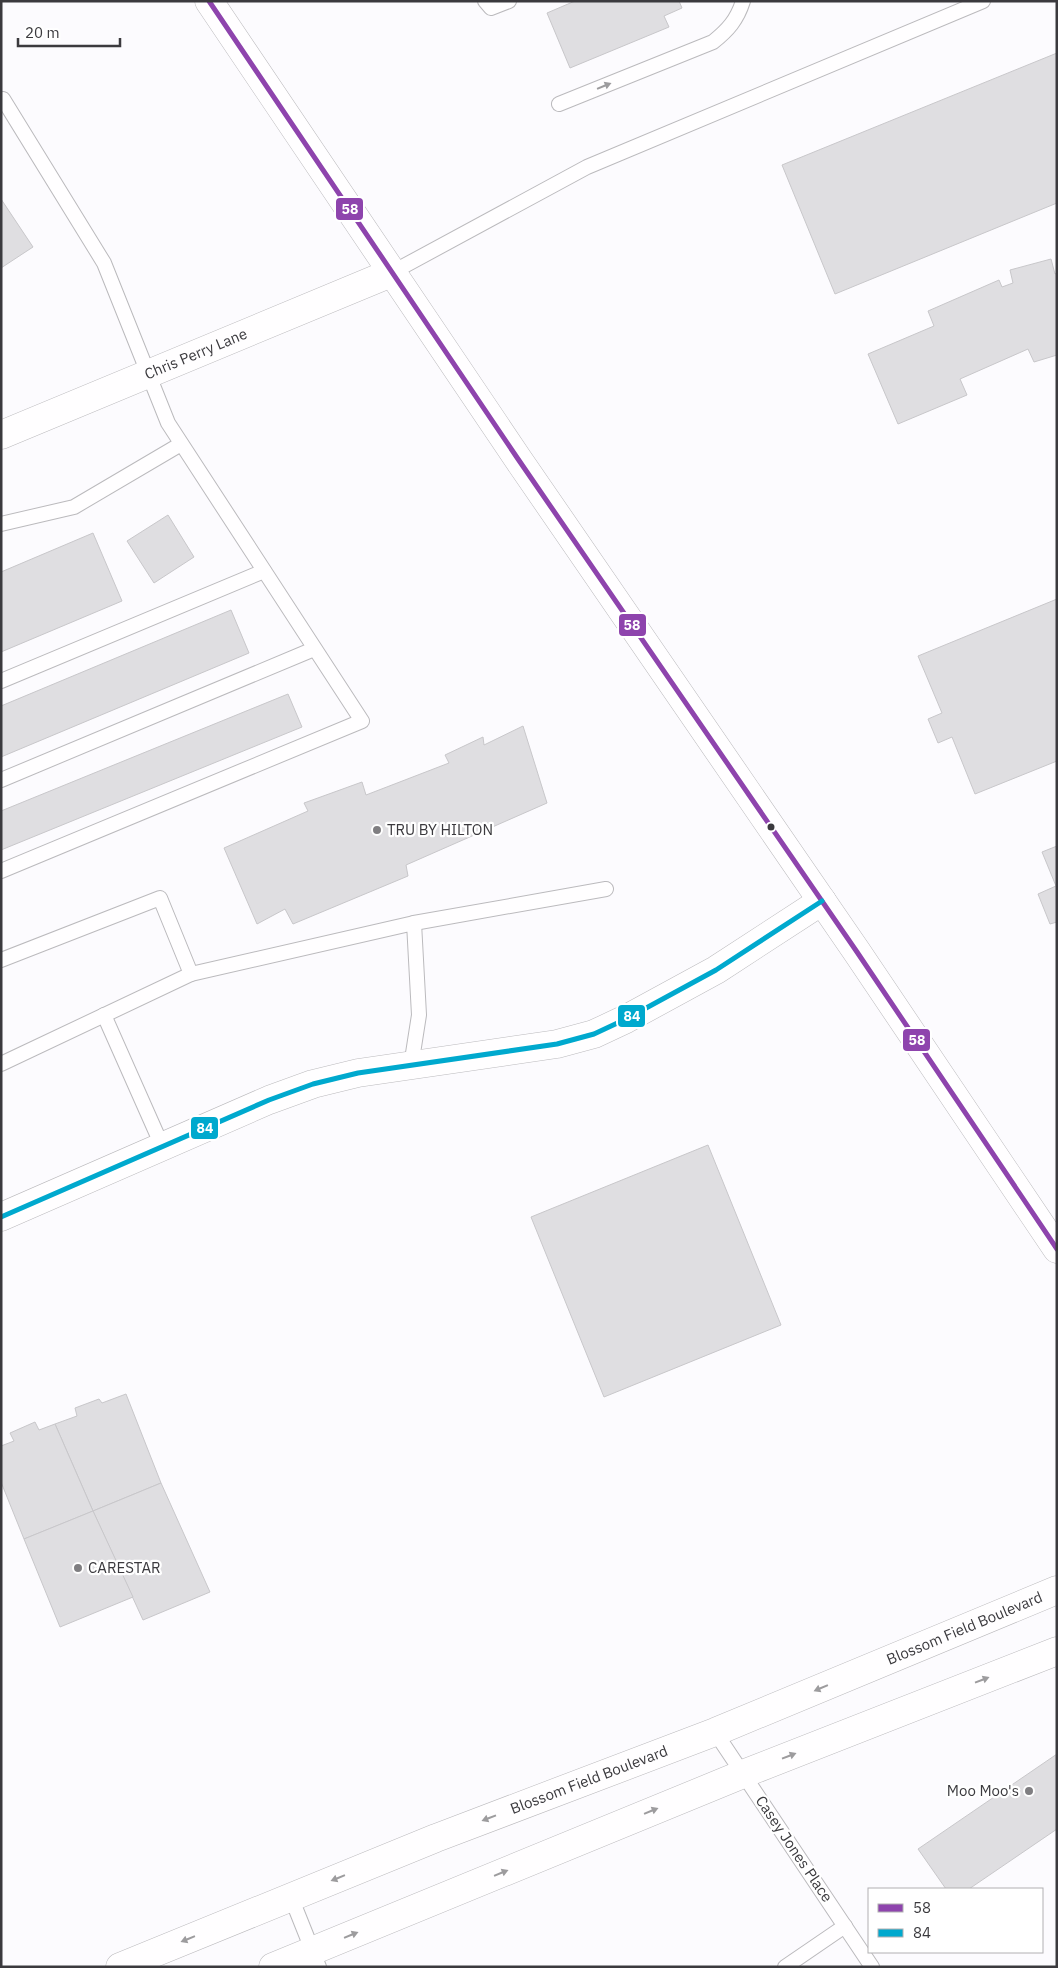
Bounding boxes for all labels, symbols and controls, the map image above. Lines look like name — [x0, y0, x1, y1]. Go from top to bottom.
scale bar — [18, 15, 120, 47]
text: 20 m — [25, 23, 60, 42]
one-way arrow — [597, 82, 612, 90]
line badge: 58 — [335, 197, 364, 221]
text: 58 — [342, 200, 358, 218]
street label: Chris Perry Lane — [141, 324, 250, 383]
line badge: 58 — [618, 613, 647, 637]
text: 58 — [624, 616, 640, 634]
place label: TRU BY HILTON — [387, 820, 493, 839]
unlabelled marker — [766, 822, 776, 832]
marker: TRU BY HILTON — [371, 824, 383, 836]
line badge: 84 — [617, 1004, 646, 1028]
text: 84 — [624, 1007, 640, 1025]
line badge: 58 — [902, 1028, 931, 1052]
text: 58 — [909, 1031, 925, 1049]
line badge: 84 — [190, 1116, 219, 1140]
text: 84 — [197, 1119, 213, 1137]
place label: CARESTAR — [88, 1558, 161, 1577]
marker: CARESTAR — [72, 1562, 84, 1574]
street label: Blossom Field Boulevard — [884, 1587, 1045, 1669]
one-way arrow — [975, 1676, 989, 1684]
one-way arrow — [813, 1684, 828, 1692]
street label: Blossom Field Boulevard — [507, 1741, 670, 1818]
one-way arrow — [782, 1752, 797, 1760]
place label: Moo Moo's — [947, 1781, 1019, 1800]
marker: Moo Moo's — [1023, 1785, 1035, 1797]
street label: Casey Jones Place — [752, 1792, 837, 1906]
one-way arrow — [644, 1807, 658, 1815]
one-way arrow — [481, 1814, 496, 1822]
one-way arrow — [494, 1869, 508, 1877]
one-way arrow — [330, 1874, 345, 1882]
legend — [868, 1888, 1043, 1953]
text: 58 — [913, 1898, 931, 1917]
text: 84 — [913, 1923, 931, 1942]
one-way arrow — [344, 1931, 359, 1939]
one-way arrow — [180, 1935, 195, 1943]

